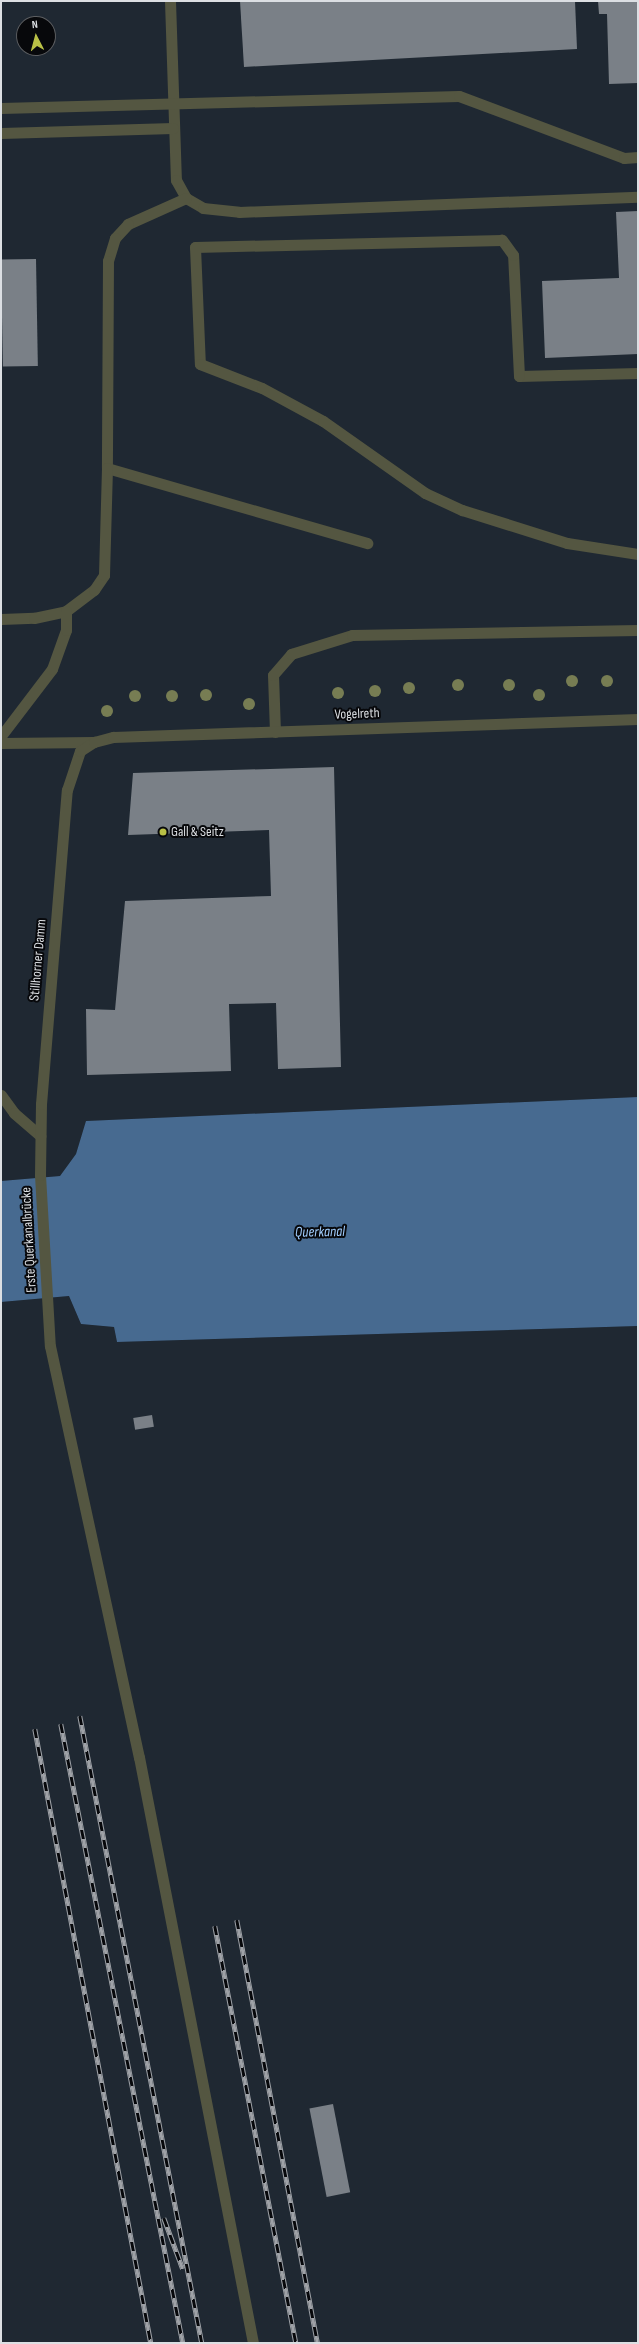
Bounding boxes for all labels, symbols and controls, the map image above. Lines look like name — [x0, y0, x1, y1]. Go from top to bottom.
north arrow — [16, 16, 56, 56]
text: N — [31, 18, 38, 31]
street label: Vogelreth — [334, 705, 380, 723]
place label: Gall & Seitz — [171, 824, 224, 840]
marker: Gall & Seitz — [158, 827, 168, 837]
street label: Stillhorner Damm — [26, 918, 50, 1002]
street label: Erste Querkanalbrücke — [18, 1187, 40, 1293]
water label: Querkanal — [295, 1223, 345, 1241]

